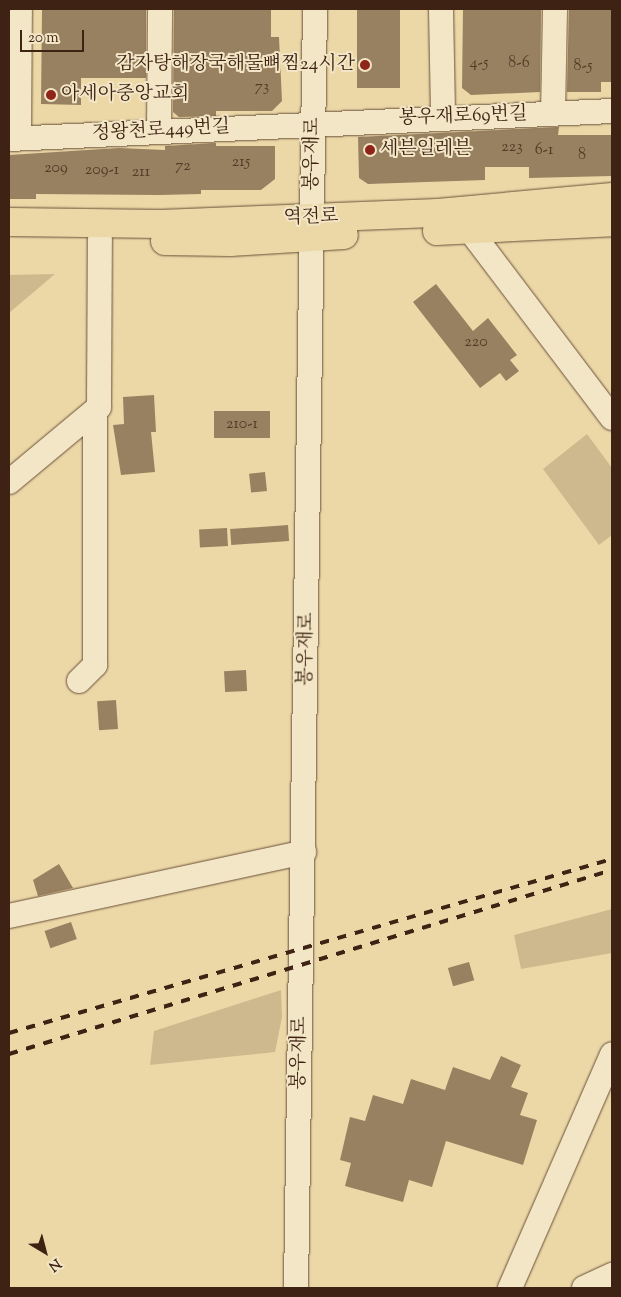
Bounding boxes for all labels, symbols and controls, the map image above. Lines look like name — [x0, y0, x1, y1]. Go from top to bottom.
scale bar — [22, 20, 86, 52]
text: 20 m — [28, 28, 59, 49]
place label: 감자탕해장국해물뼈찜24시간 — [116, 54, 355, 76]
house number: 4-5 — [470, 54, 488, 74]
house number: 8-6 — [508, 54, 530, 74]
house number: 8-5 — [574, 57, 592, 77]
marker: 감자탕해장국해물뼈찜24시간 — [359, 59, 371, 71]
house number: 73 — [255, 78, 269, 98]
place label: 아세아중앙교회 — [61, 84, 189, 106]
marker: 아세아중앙교회 — [45, 89, 57, 101]
street label: 봉우재로69번길 — [398, 103, 528, 131]
street label: 정왕천로449번길 — [91, 116, 231, 146]
street label: 봉우재로 — [301, 117, 325, 191]
house number: 223 — [501, 138, 523, 158]
place label: 세븐일레븐 — [380, 139, 472, 161]
house number: 6-1 — [535, 141, 553, 161]
marker: 세븐일레븐 — [364, 144, 376, 156]
house number: 8 — [578, 146, 586, 166]
house number: 215 — [232, 153, 250, 173]
house number: 72 — [175, 157, 191, 177]
house number: 209 — [44, 159, 68, 179]
house number: 209-1 — [85, 161, 119, 181]
house number: 211 — [132, 163, 150, 183]
street label: 역전로 — [283, 206, 339, 230]
house number: 220 — [464, 333, 488, 353]
house number: 210-1 — [226, 415, 258, 435]
street label: 봉우재로 — [295, 612, 319, 686]
street label: 봉우재로 — [288, 1016, 312, 1090]
north arrow — [20, 1227, 70, 1277]
text: N — [44, 1253, 65, 1275]

